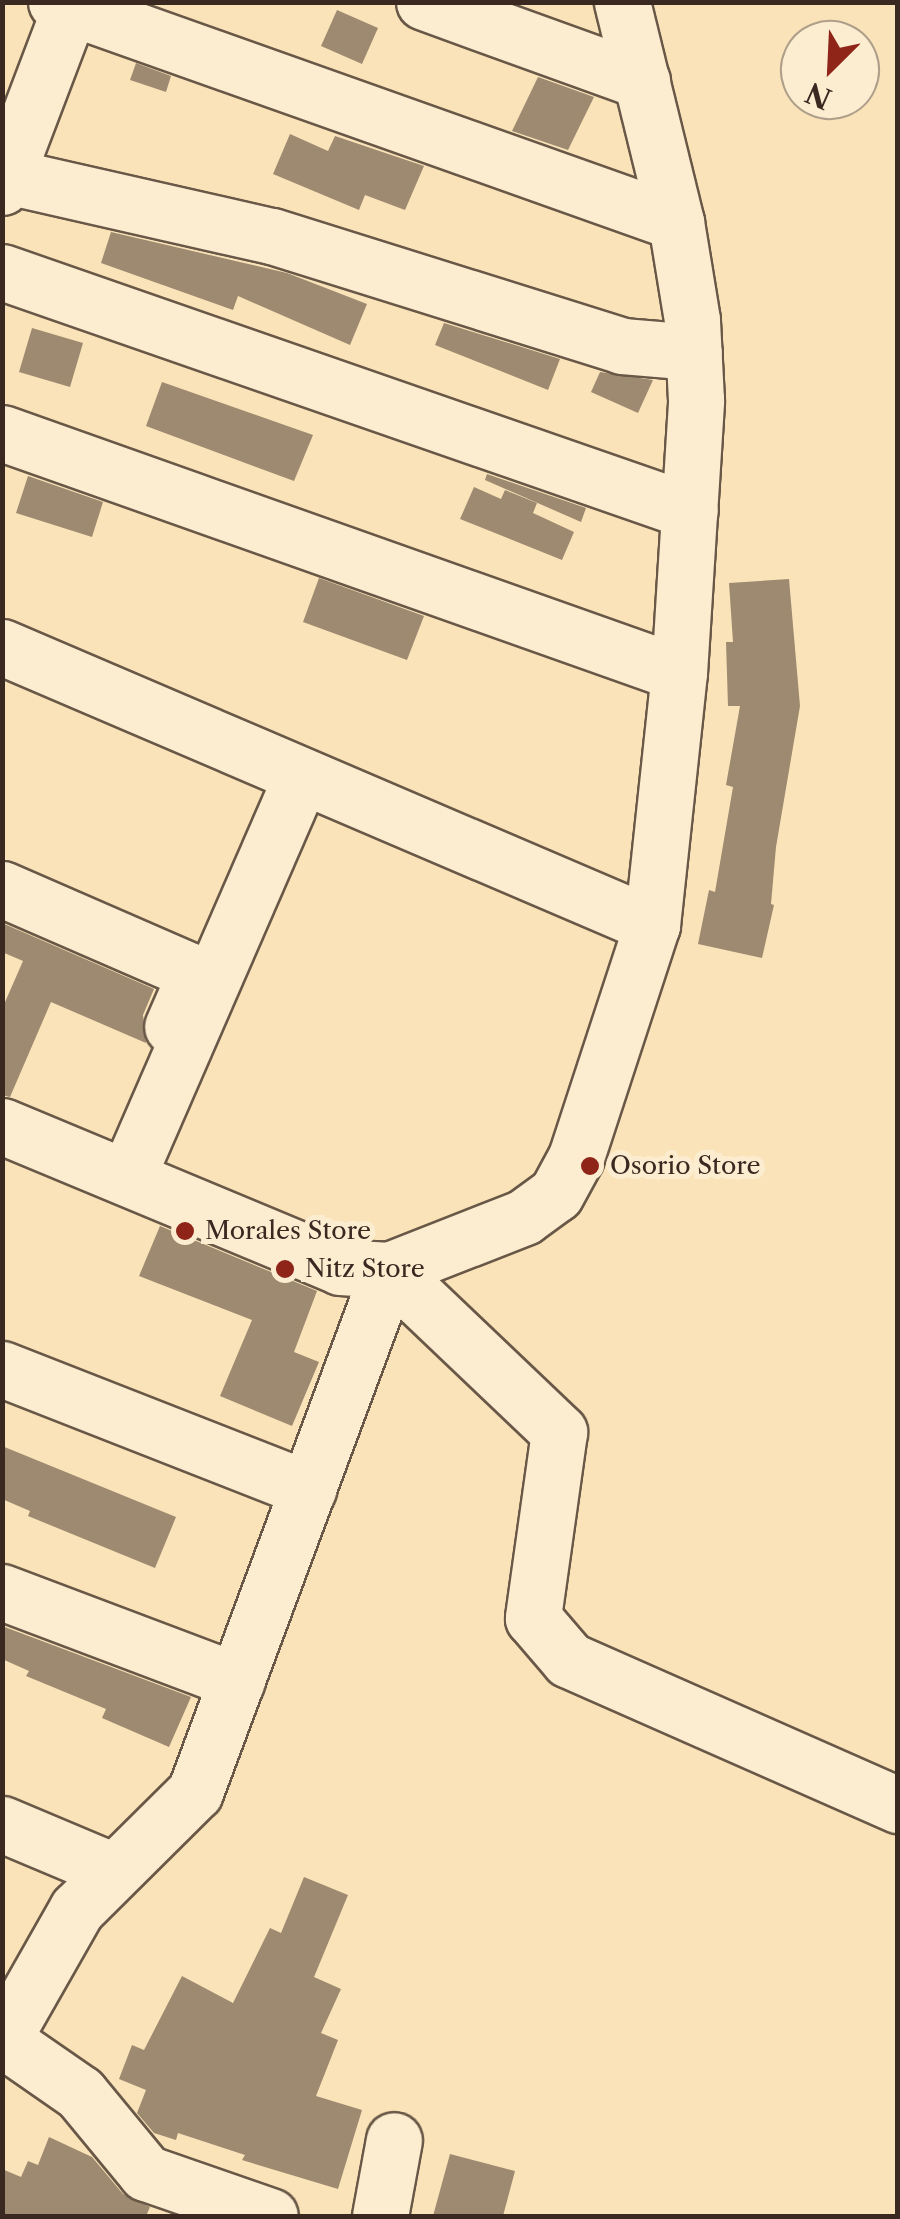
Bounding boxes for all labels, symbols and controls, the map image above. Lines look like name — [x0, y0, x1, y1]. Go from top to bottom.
north arrow — [780, 20, 880, 120]
text: N — [801, 75, 837, 116]
place label: Osorio Store — [610, 1151, 760, 1181]
marker: Osorio Store — [579, 1155, 601, 1177]
place label: Morales Store — [205, 1216, 371, 1246]
marker: Morales Store — [174, 1220, 196, 1242]
place label: Nitz Store — [305, 1254, 425, 1284]
marker: Nitz Store — [274, 1258, 296, 1280]

